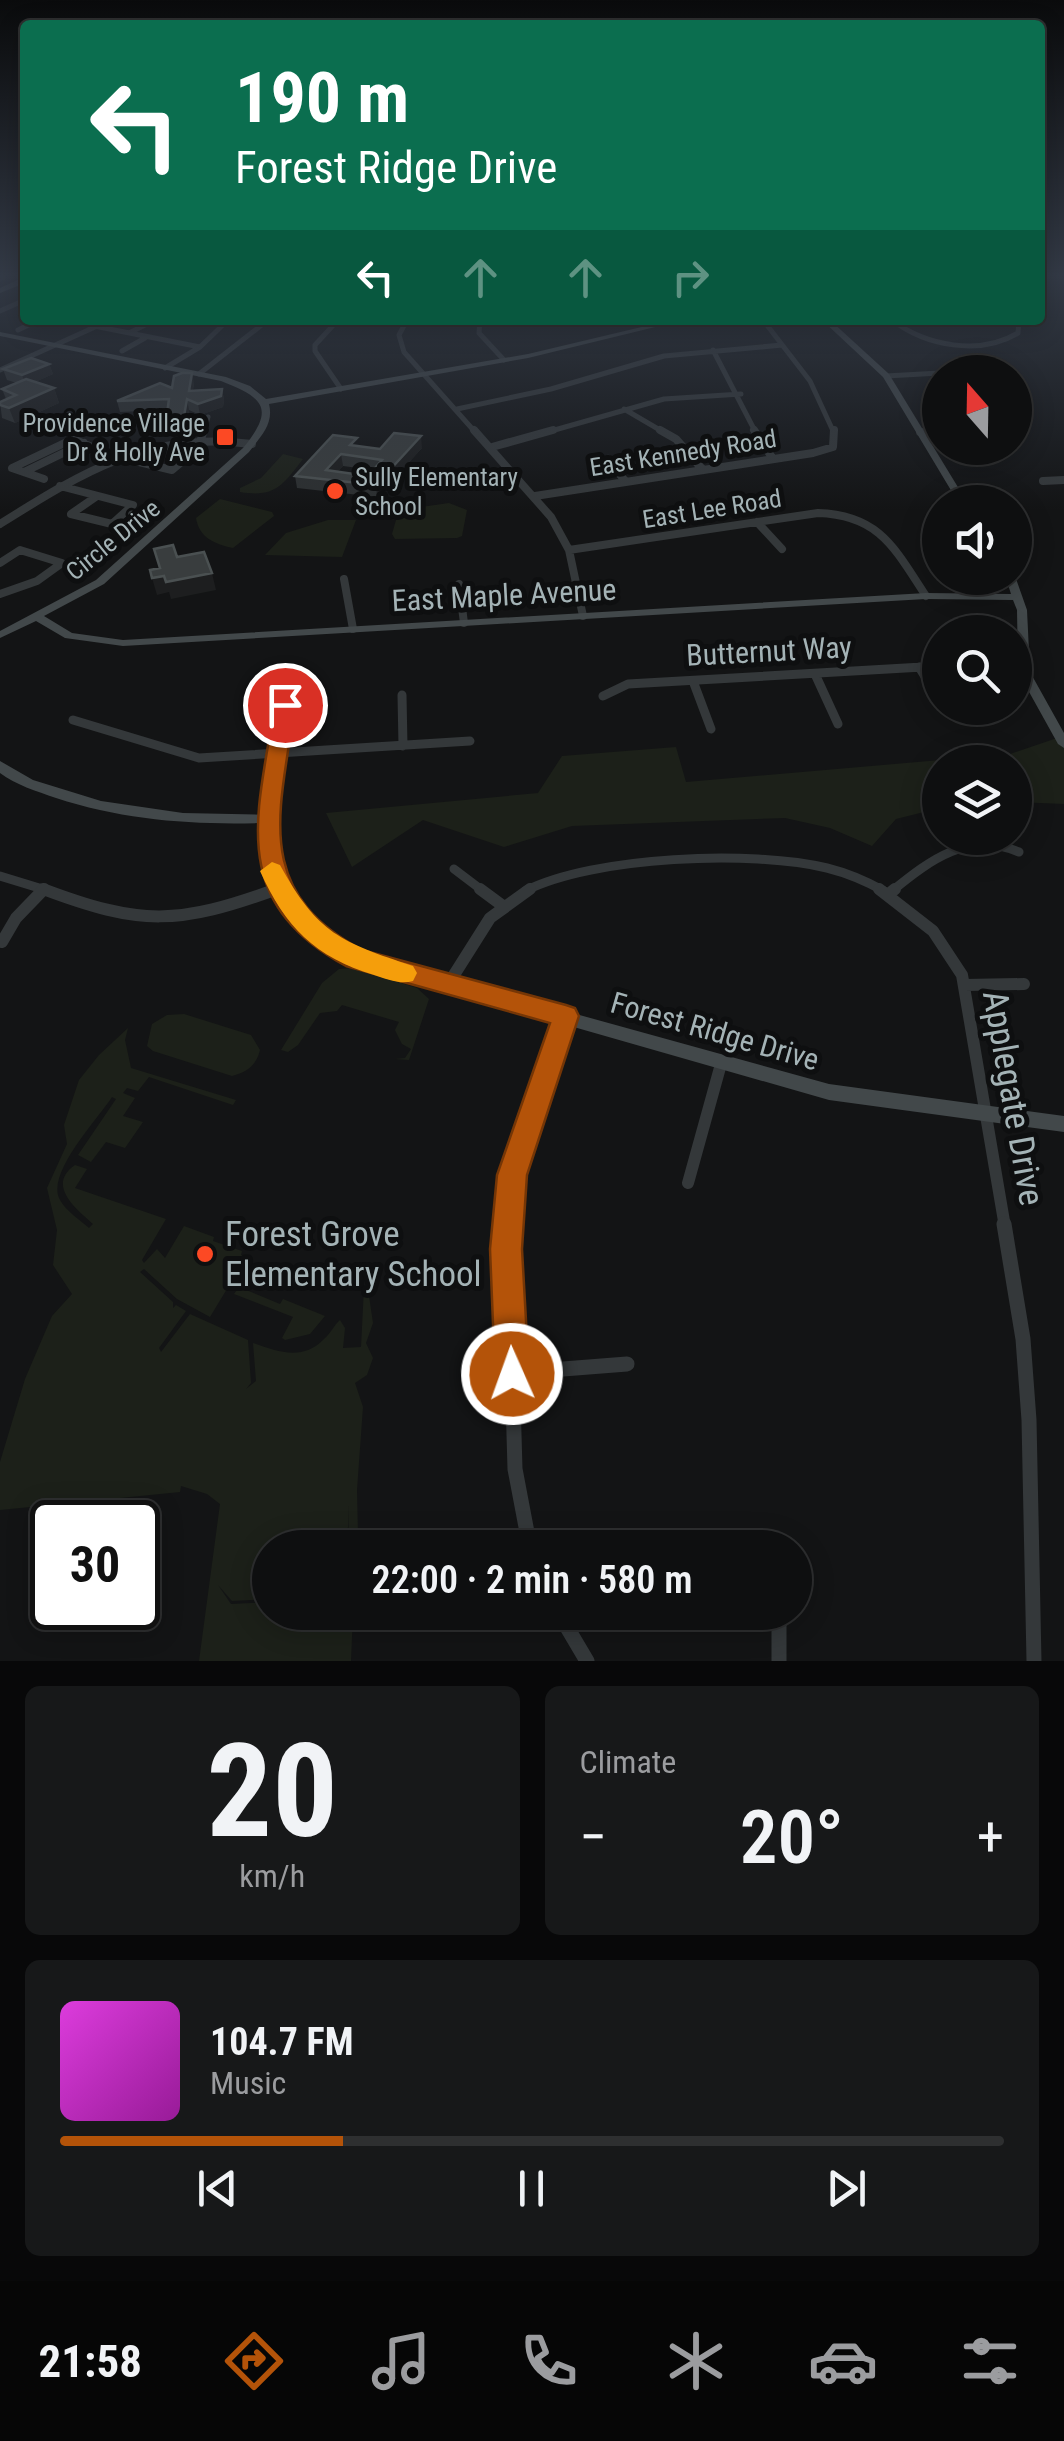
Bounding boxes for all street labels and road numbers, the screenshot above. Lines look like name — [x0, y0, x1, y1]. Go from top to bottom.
street label: East Kennedy Road — [588, 424, 778, 482]
street label: East Lee Road — [640, 484, 784, 534]
street label: Circle Drive — [60, 494, 166, 586]
street label: East Maple Avenue — [391, 572, 617, 618]
street label: Butternut Way — [685, 629, 853, 673]
street label: Forest Ridge Drive — [607, 985, 823, 1077]
street label: Applegate Drive — [974, 987, 1052, 1209]

